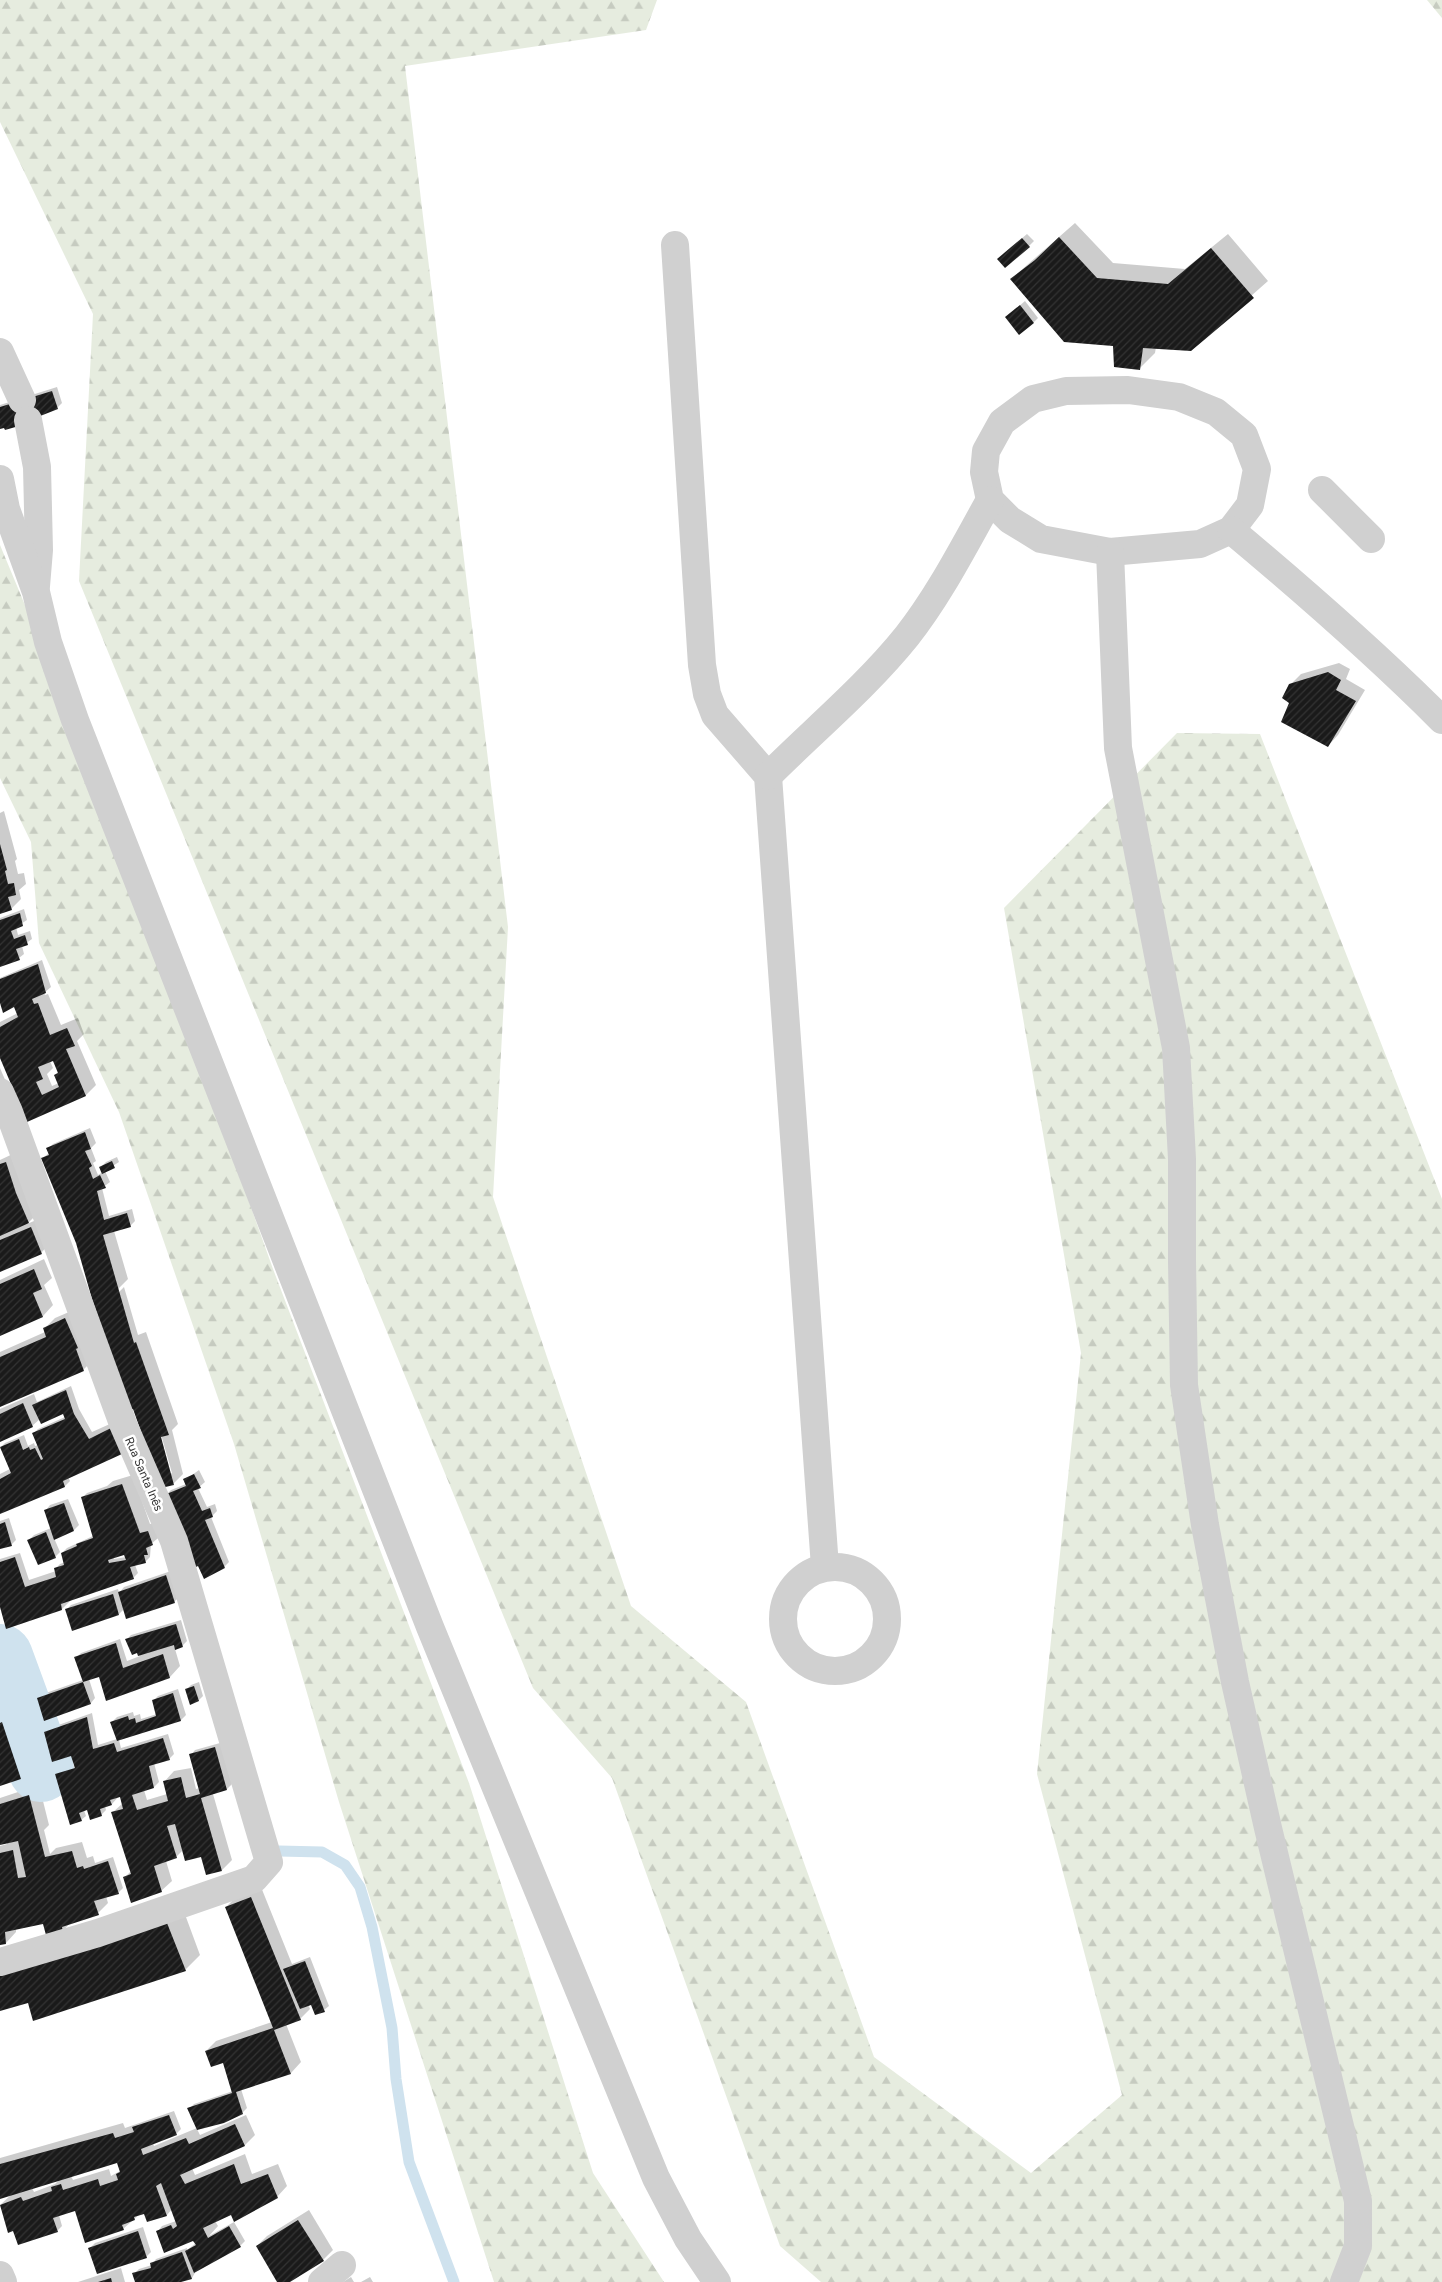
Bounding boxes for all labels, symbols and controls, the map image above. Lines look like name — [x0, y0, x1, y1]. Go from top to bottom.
street label: Rua Santa Inês — [122, 1435, 166, 1514]

